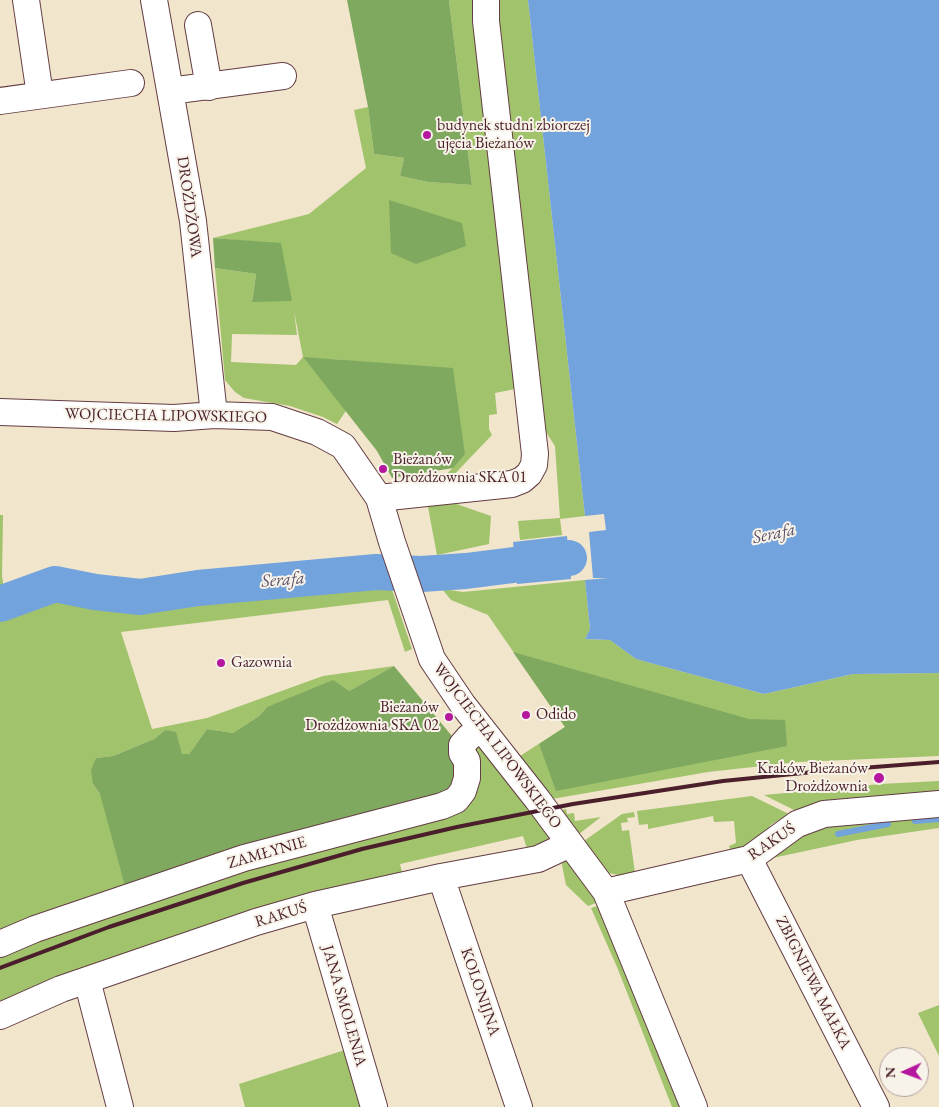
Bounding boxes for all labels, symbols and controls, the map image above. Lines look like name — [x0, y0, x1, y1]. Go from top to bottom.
place label: budynek studni zbiorczej ujęcia Bieżanów — [437, 116, 590, 154]
marker: budynek studni zbiorczej ujęcia Bieżanów — [421, 129, 433, 141]
street label: DROŻDŻOWA — [172, 155, 206, 259]
street label: WOJCIECHA LIPOWSKIEGO — [65, 405, 267, 427]
place label: Bieżanów Drożdżownia SKA 01 — [393, 450, 527, 488]
marker: Bieżanów Drożdżownia SKA 01 — [377, 463, 389, 475]
water label: Serafa — [751, 519, 797, 549]
water label: Serafa — [260, 567, 306, 593]
place label: Gazownia — [231, 653, 292, 673]
marker: Gazownia — [215, 657, 227, 669]
street label: WOJCIECHA LIPOWSKIEGO — [428, 659, 566, 833]
place label: Bieżanów Drożdżownia SKA 02 — [305, 698, 439, 736]
place label: Odido — [536, 705, 576, 725]
marker: Odido — [520, 709, 532, 721]
marker: Bieżanów Drożdżownia SKA 02 — [443, 711, 455, 723]
place label: Kraków Bieżanów Drożdżownia — [757, 759, 868, 797]
marker: Kraków Bieżanów Drożdżownia — [872, 771, 886, 785]
street label: RAKUŚ — [745, 819, 799, 865]
street label: ZAMŁYNIE — [225, 833, 309, 873]
street label: RAKUŚ — [253, 898, 309, 932]
street label: ZBIGNIEWA MAŁKA — [771, 913, 855, 1053]
street label: JANA SMOLENIA — [318, 943, 370, 1069]
street label: KOLONIJNA — [456, 945, 504, 1039]
north arrow — [879, 1047, 929, 1097]
text: N — [881, 1067, 899, 1078]

